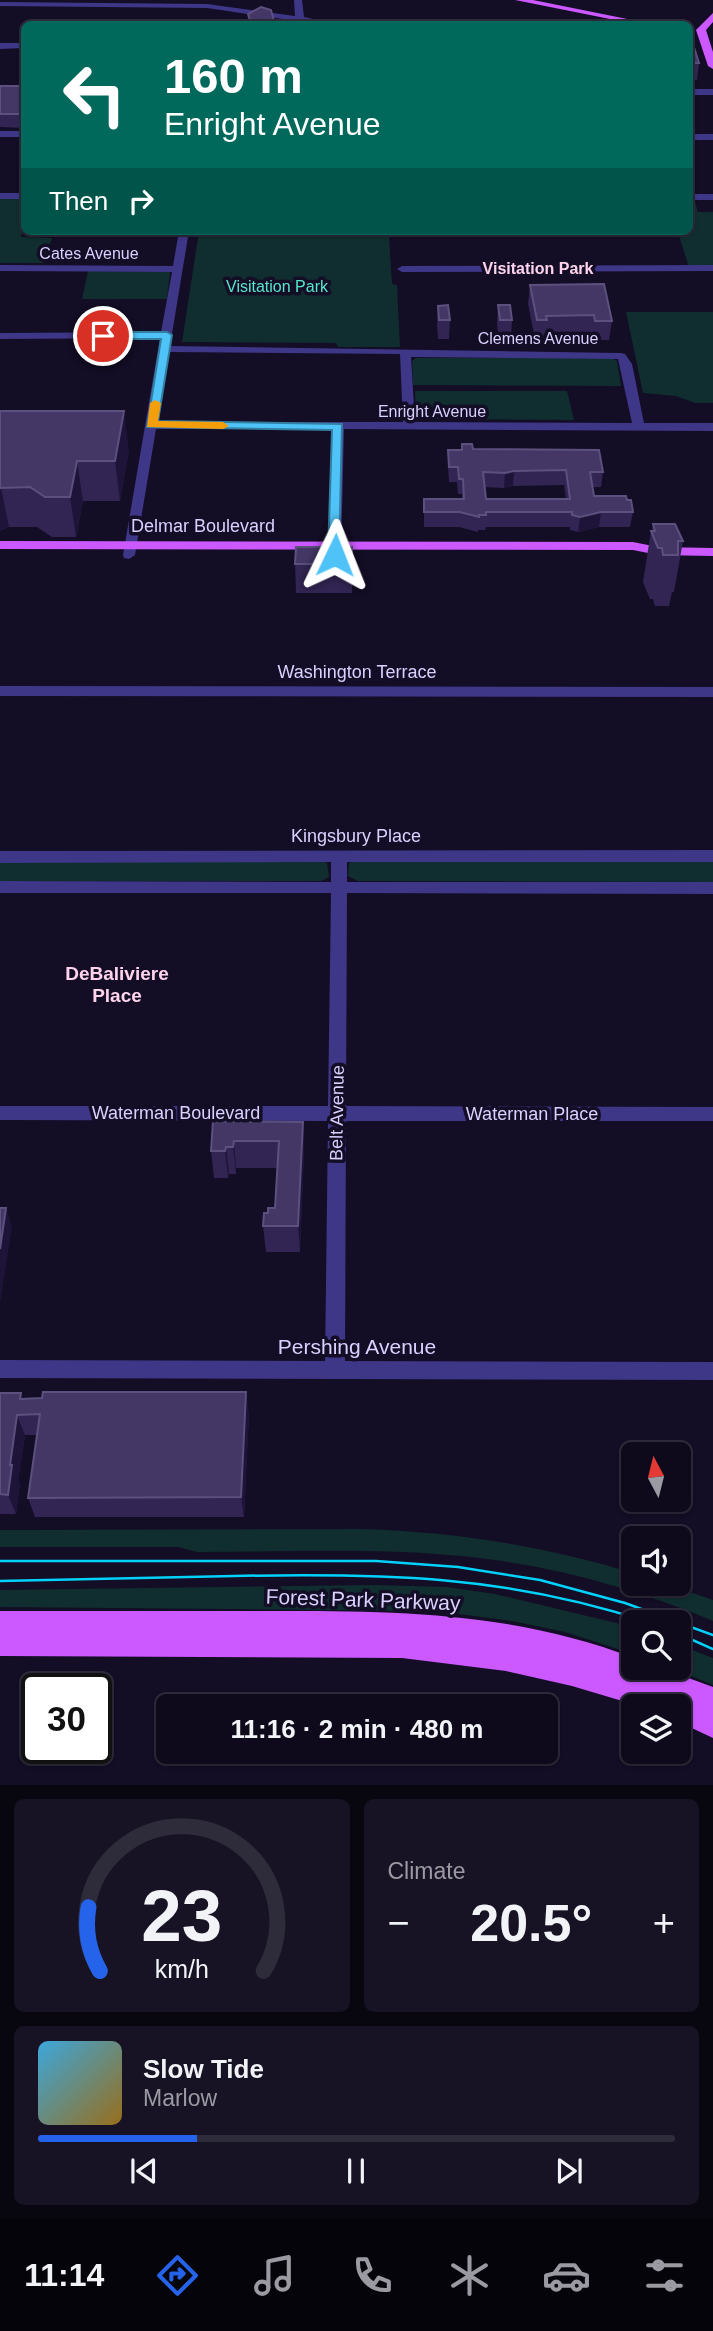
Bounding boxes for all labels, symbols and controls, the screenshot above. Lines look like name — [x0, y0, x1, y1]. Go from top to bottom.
icon: left — [49, 49, 140, 140]
text: 160 m — [164, 49, 303, 103]
text: Enright Avenue — [164, 106, 380, 142]
icon: right — [122, 182, 160, 220]
text: Then — [49, 186, 108, 216]
street label: Cates Avenue — [39, 245, 139, 262]
district label: Visitation Park — [483, 260, 594, 277]
park label: Visitation Park — [226, 278, 329, 295]
pin — [73, 306, 133, 366]
icon: arrive — [84, 317, 122, 355]
street label: Clemens Avenue — [478, 330, 598, 347]
street label: Enright Avenue — [378, 403, 486, 420]
street label: Delmar Boulevard — [131, 516, 275, 536]
position arrow — [298, 518, 372, 592]
street label: Washington Terrace — [277, 662, 437, 682]
street label: Kingsbury Place — [291, 826, 421, 846]
district label: DeBaliviere Place — [65, 963, 169, 1006]
street label: Belt Avenue — [326, 1065, 348, 1161]
street label: Waterman Boulevard — [92, 1103, 260, 1123]
street label: Waterman Place — [466, 1104, 598, 1124]
street label: Pershing Avenue — [278, 1335, 436, 1358]
north arrow — [621, 1442, 691, 1512]
map controls — [621, 1442, 691, 1764]
button: sound — [621, 1526, 691, 1596]
street label: Forest Park Parkway — [265, 1585, 461, 1614]
button: search — [621, 1610, 691, 1680]
speed limit sign: 30 — [21, 1673, 112, 1764]
button: layers — [621, 1694, 691, 1764]
text: 11:16 · 2 min · 480 m — [231, 1714, 483, 1744]
text: Climate — [388, 1858, 465, 1884]
text: 23 — [141, 1876, 222, 1957]
text: 20.5° — [470, 1894, 592, 1952]
text: − — [388, 1902, 410, 1944]
text: + — [653, 1902, 675, 1944]
text: km/h — [155, 1955, 209, 1983]
text: Slow Tide — [143, 2054, 264, 2084]
text: Marlow — [143, 2085, 217, 2111]
icon: previous — [125, 2152, 163, 2190]
icon: pause — [337, 2152, 375, 2190]
icon: next — [550, 2152, 588, 2190]
icon: directions — [153, 2251, 202, 2300]
icon: music — [250, 2251, 299, 2300]
icon: phone — [348, 2251, 397, 2300]
icon: climate — [445, 2251, 494, 2300]
icon: car — [542, 2251, 591, 2300]
icon: filters — [640, 2251, 689, 2300]
text: 11:14 — [24, 2257, 104, 2293]

